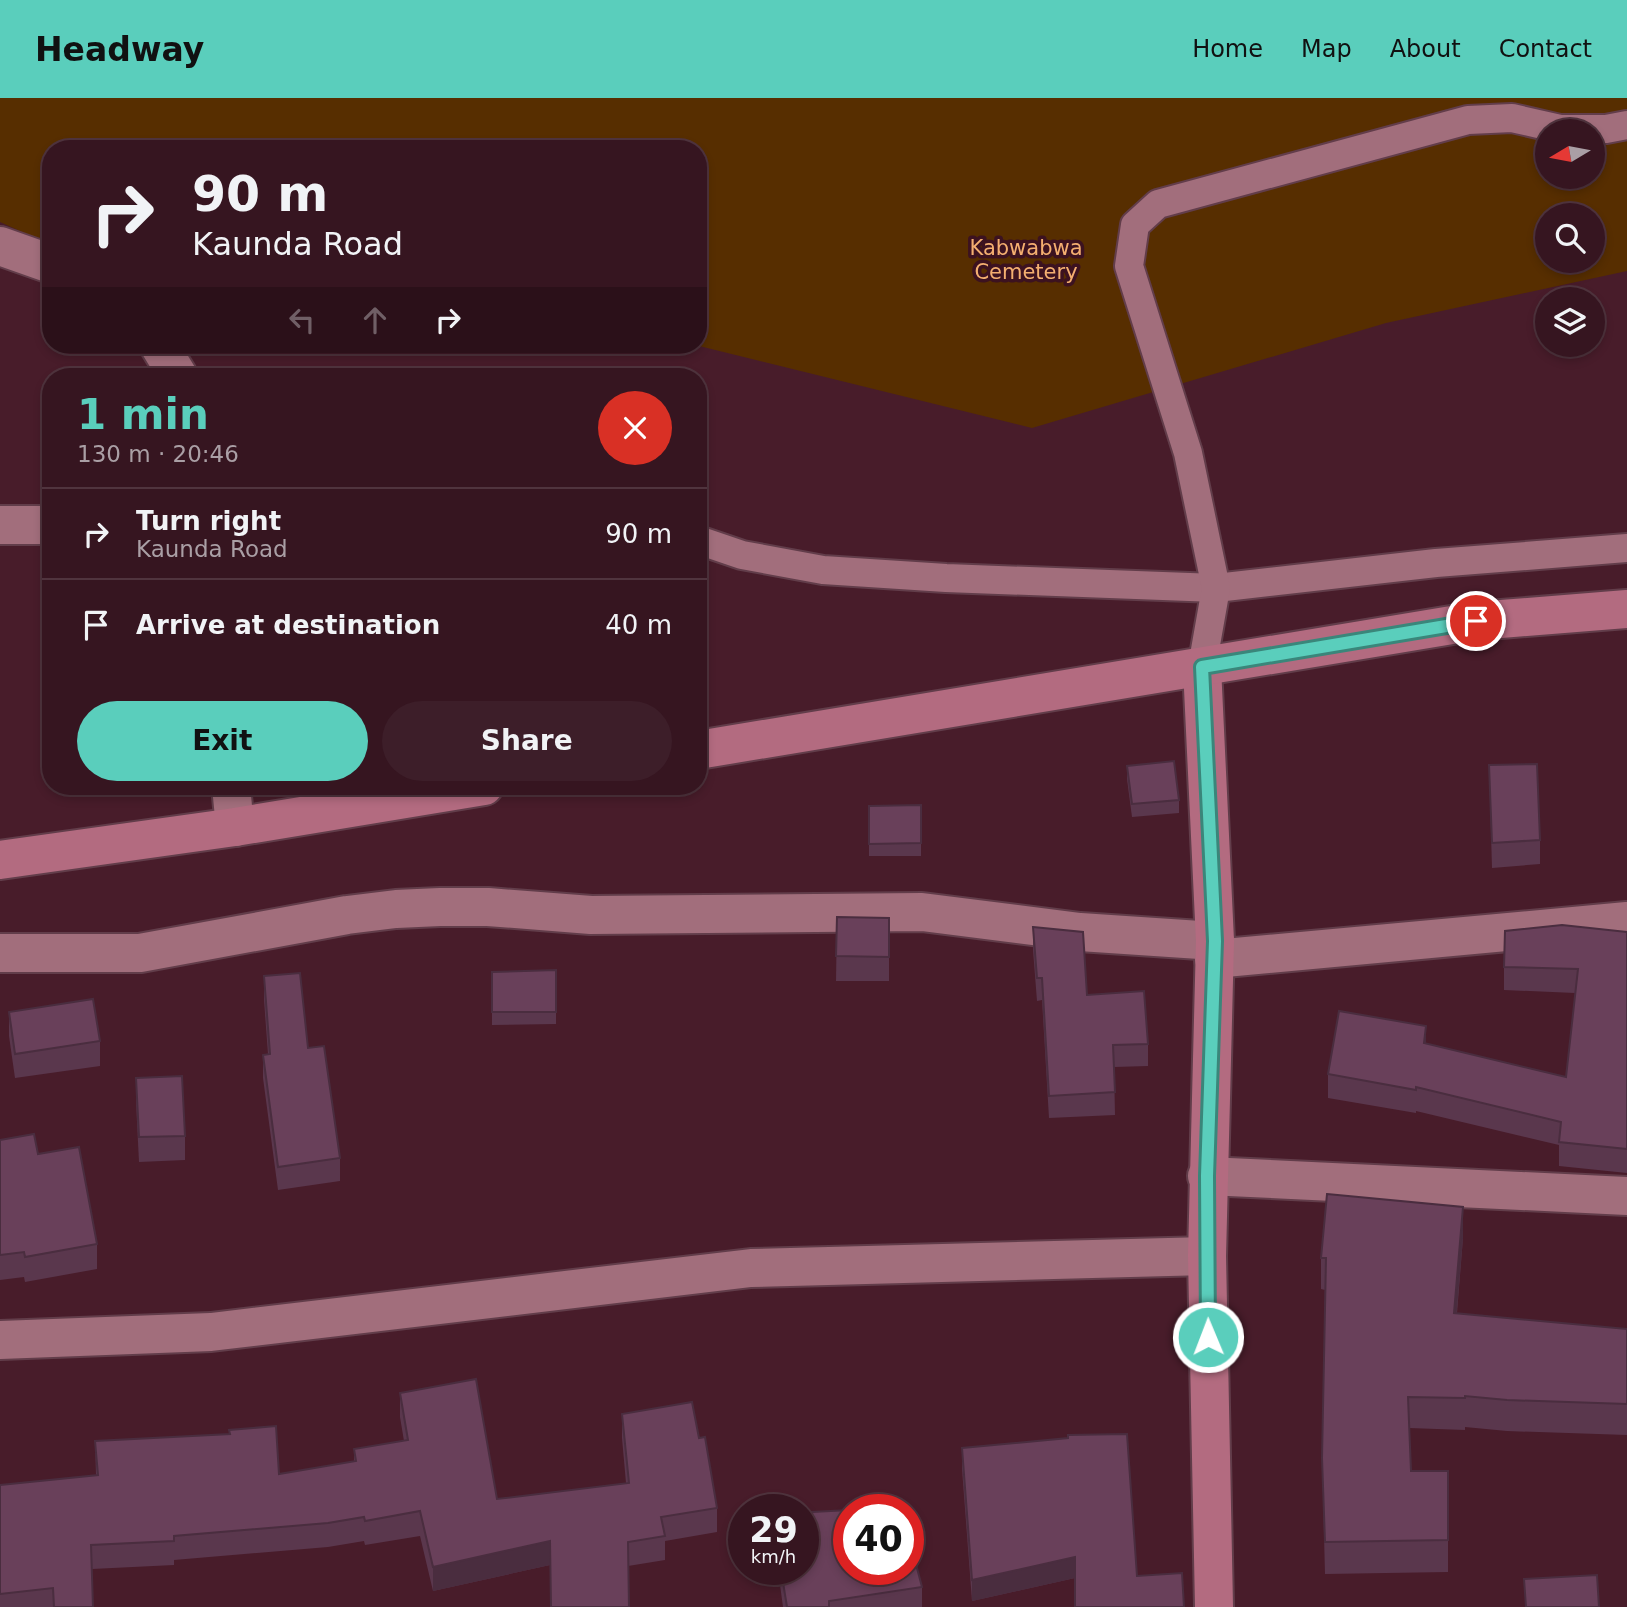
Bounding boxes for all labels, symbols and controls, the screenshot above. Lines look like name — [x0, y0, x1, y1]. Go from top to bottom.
text: Headway — [35, 30, 204, 69]
text: Home — [1192, 35, 1263, 63]
text: Map — [1301, 35, 1352, 63]
text: About — [1390, 35, 1461, 63]
text: Contact — [1499, 35, 1592, 63]
north arrow — [1535, 119, 1605, 189]
map controls — [1535, 119, 1605, 357]
text: 90 m — [192, 166, 328, 223]
icon: right — [77, 168, 168, 259]
button: search — [1535, 203, 1605, 273]
text: Kaunda Road — [192, 225, 403, 263]
park label: Kabwabwa Cemetery — [969, 236, 1083, 284]
button: layers — [1535, 287, 1605, 357]
icon: left — [283, 301, 321, 339]
icon: ahead — [356, 301, 394, 339]
icon: right — [429, 301, 467, 339]
text: 1 min — [77, 390, 209, 439]
button: close — [598, 391, 672, 465]
text: 130 m · 20:46 — [77, 441, 239, 467]
text: Turn right — [136, 506, 281, 536]
icon: right — [77, 515, 115, 553]
text: 90 m — [605, 519, 672, 549]
text: Kaunda Road — [136, 536, 288, 562]
pin — [1446, 591, 1506, 651]
icon: arrive — [1457, 602, 1495, 640]
icon: arrive — [77, 606, 115, 644]
text: Arrive at destination — [136, 610, 440, 640]
text: 40 m — [605, 610, 672, 640]
button: Exit — [77, 701, 368, 781]
button: Share — [382, 701, 672, 781]
position arrow — [1171, 1300, 1245, 1374]
speed limit sign: 40 — [833, 1494, 924, 1585]
text: 29 — [749, 1510, 798, 1550]
text: km/h — [751, 1546, 796, 1567]

